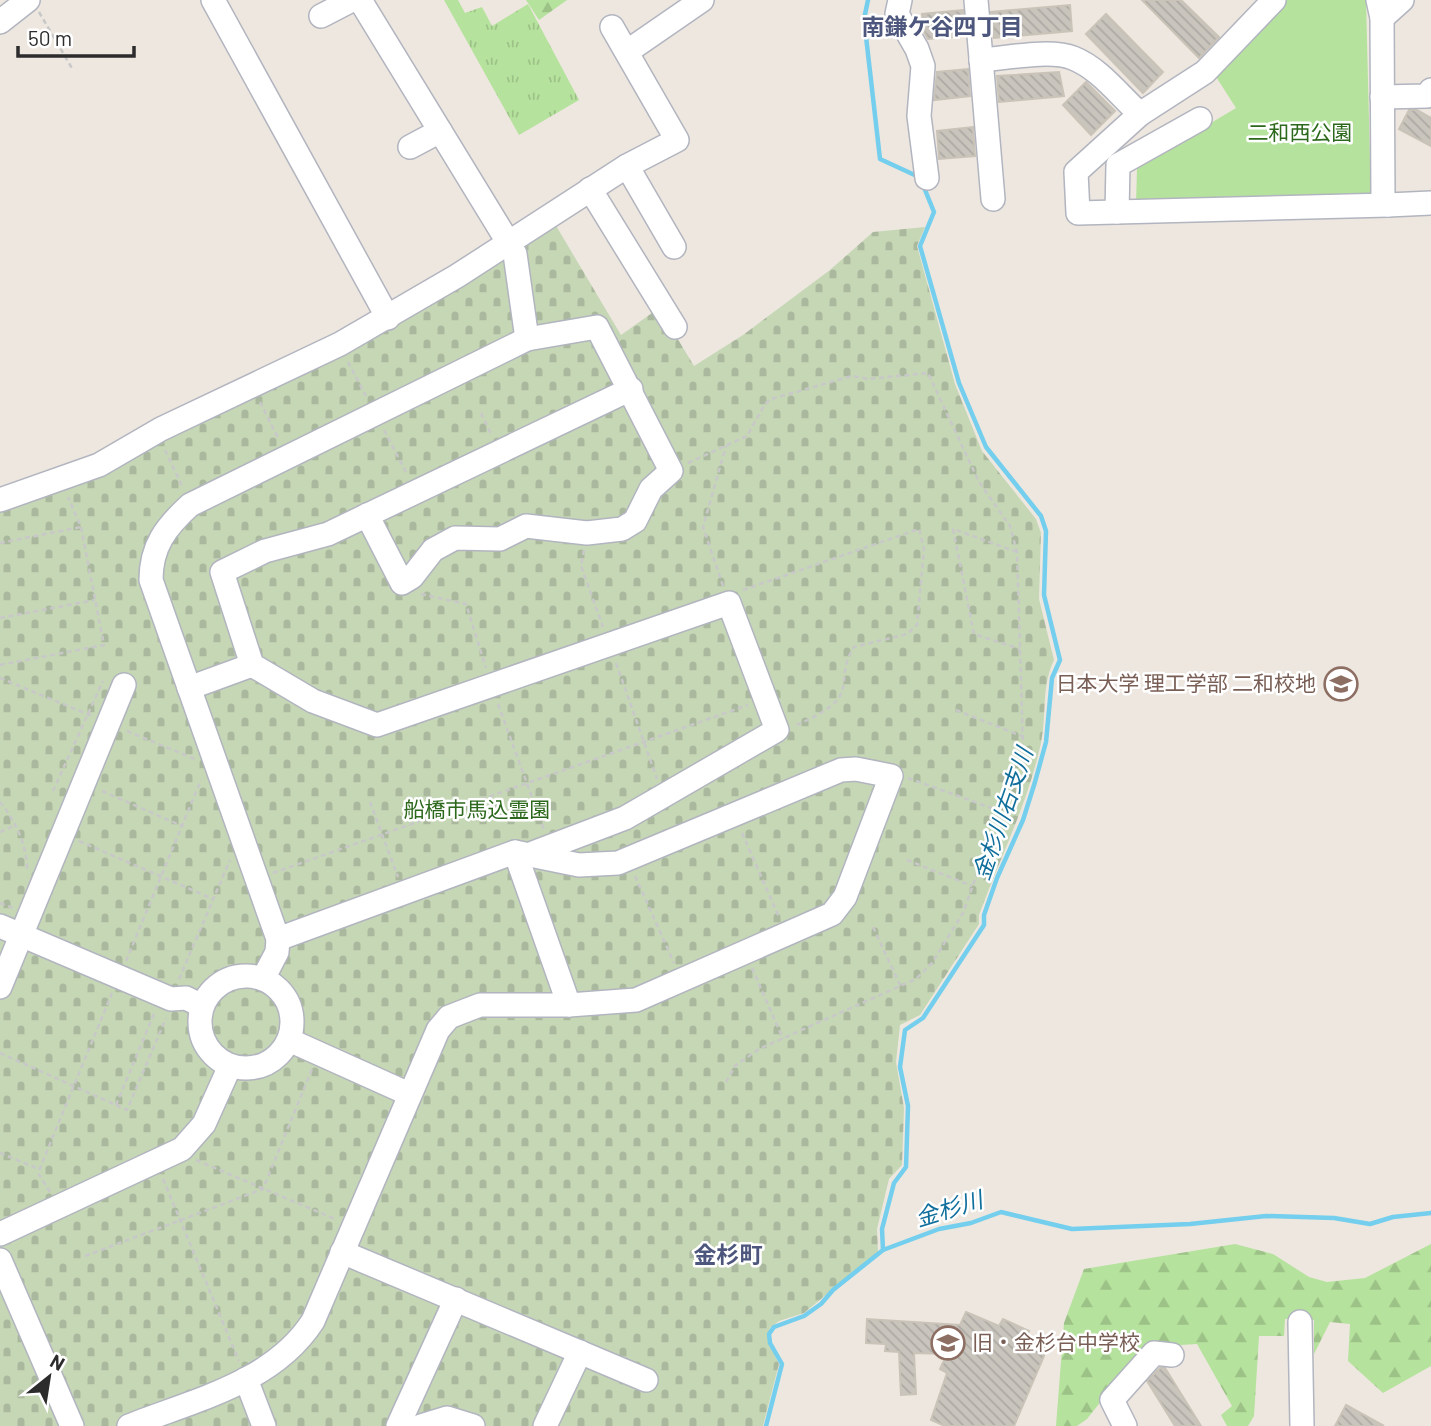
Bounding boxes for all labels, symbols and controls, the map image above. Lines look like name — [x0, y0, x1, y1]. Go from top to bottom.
district label: 南鎌ケ谷四丁目 — [862, 12, 1023, 40]
scale bar — [18, 14, 133, 58]
text: 50 m — [28, 25, 72, 50]
park label: 二和西公園 — [1248, 119, 1353, 144]
school or university icon: 日本大学 理工学部 二和校地 — [1322, 665, 1360, 703]
place label: 日本大学 理工学部 二和校地 — [1056, 670, 1316, 695]
water label: 金杉川右支川 — [966, 741, 1039, 883]
park label: 船橋市馬込霊園 — [404, 796, 551, 821]
water label: 金杉川 — [912, 1184, 989, 1232]
district label: 金杉町 — [694, 1240, 763, 1268]
school or university icon: 旧・金杉台中学校 — [929, 1324, 967, 1362]
place label: 旧・金杉台中学校 — [972, 1329, 1140, 1354]
north arrow — [14, 1342, 84, 1412]
text: N — [47, 1349, 69, 1375]

